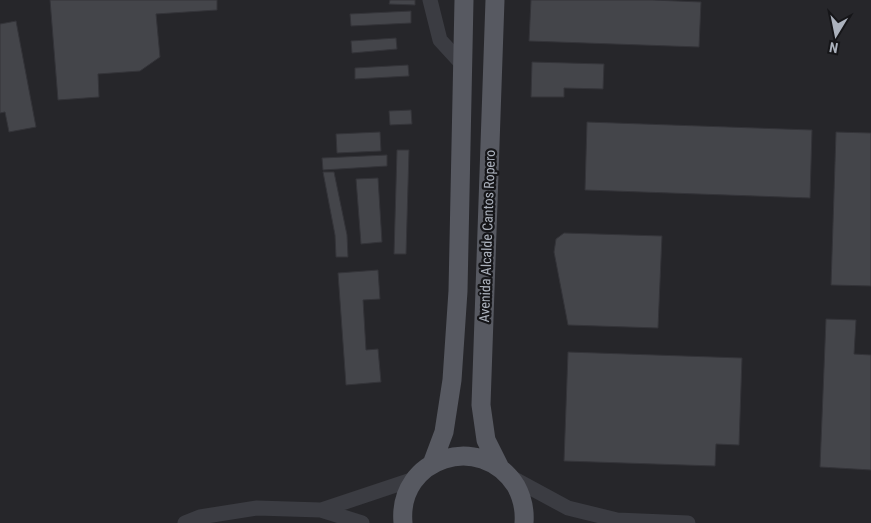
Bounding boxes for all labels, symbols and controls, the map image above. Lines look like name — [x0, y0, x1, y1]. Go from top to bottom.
north arrow — [811, 10, 861, 60]
text: N — [828, 39, 839, 56]
street label: Avenida Alcalde Cantos Ropero — [476, 149, 498, 323]

